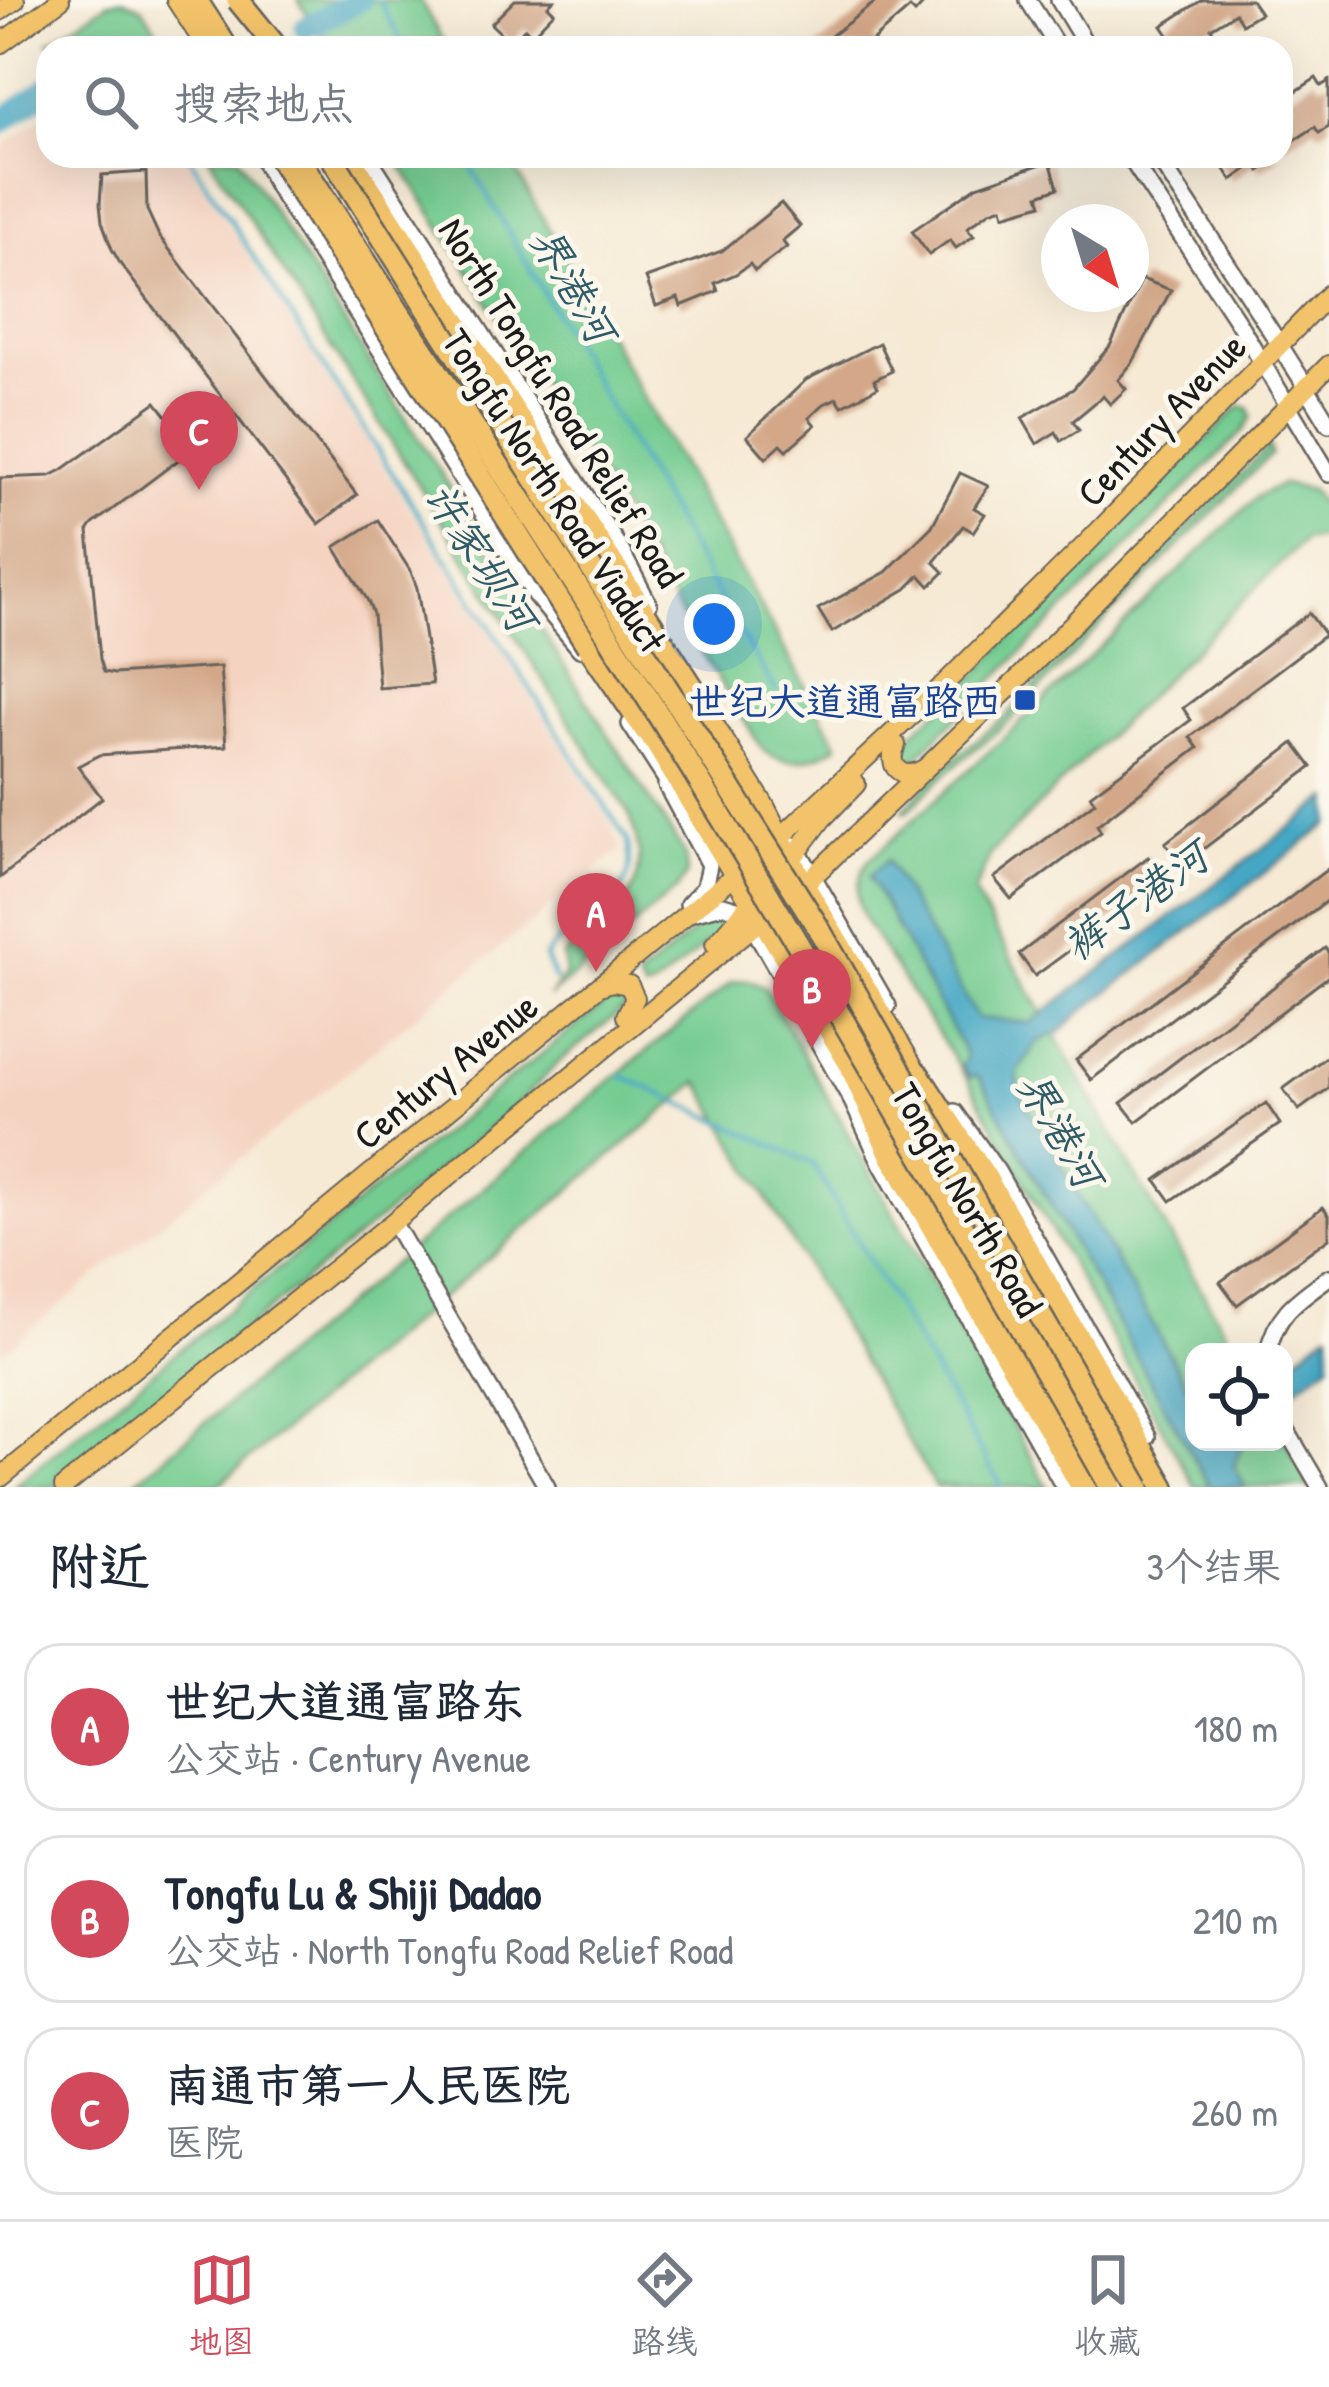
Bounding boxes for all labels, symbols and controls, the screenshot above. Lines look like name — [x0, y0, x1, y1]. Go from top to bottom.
search box — [36, 36, 1293, 168]
icon: search — [78, 69, 144, 135]
text: 搜索地点 — [174, 72, 354, 133]
north arrow — [1041, 204, 1149, 312]
street label: North Tongfu Road Relief Road — [427, 208, 697, 596]
water label: 界港河 — [518, 215, 633, 358]
street label: Tongfu North Road Viaduct — [430, 318, 680, 663]
street label: Century Avenue — [1065, 320, 1257, 518]
pin: C — [160, 391, 238, 490]
water label: 许家坝河 — [411, 470, 554, 647]
your location — [684, 594, 744, 654]
place label: 世纪大道通富路西 — [689, 674, 1001, 727]
marker: 世纪大道通富路西 — [1012, 687, 1038, 713]
water label: 裤子港河 — [1050, 824, 1225, 972]
pin: A — [557, 873, 635, 972]
pin: B — [773, 949, 851, 1048]
street label: Century Avenue — [342, 979, 548, 1161]
water label: 界港河 — [1005, 1060, 1120, 1203]
street label: Tongfu North Road — [880, 1072, 1056, 1326]
map controls — [1185, 1343, 1293, 1451]
button: locate — [1185, 1343, 1293, 1451]
text: 附近 — [48, 1531, 150, 1600]
text: 3个结果 — [1147, 1539, 1281, 1592]
text: 世纪大道通富路东 — [165, 1670, 525, 1731]
text: A — [80, 1701, 100, 1754]
text: 180 m — [1194, 1701, 1278, 1754]
text: 公交站 · Century Avenue — [165, 1731, 531, 1784]
text: Tongfu Lu & Shiji Dadao — [165, 1862, 541, 1923]
text: B — [80, 1893, 100, 1946]
text: 210 m — [1193, 1893, 1278, 1946]
text: 公交站 · North Tongfu Road Relief Road — [165, 1923, 733, 1976]
text: 南通市第一人民医院 — [165, 2054, 570, 2115]
text: C — [79, 2085, 101, 2138]
text: 260 m — [1191, 2085, 1278, 2138]
text: 医院 — [165, 2115, 243, 2168]
tab: 地图 — [189, 2247, 255, 2363]
tab: 路线 — [632, 2247, 698, 2363]
tab: 收藏 — [1075, 2247, 1141, 2363]

